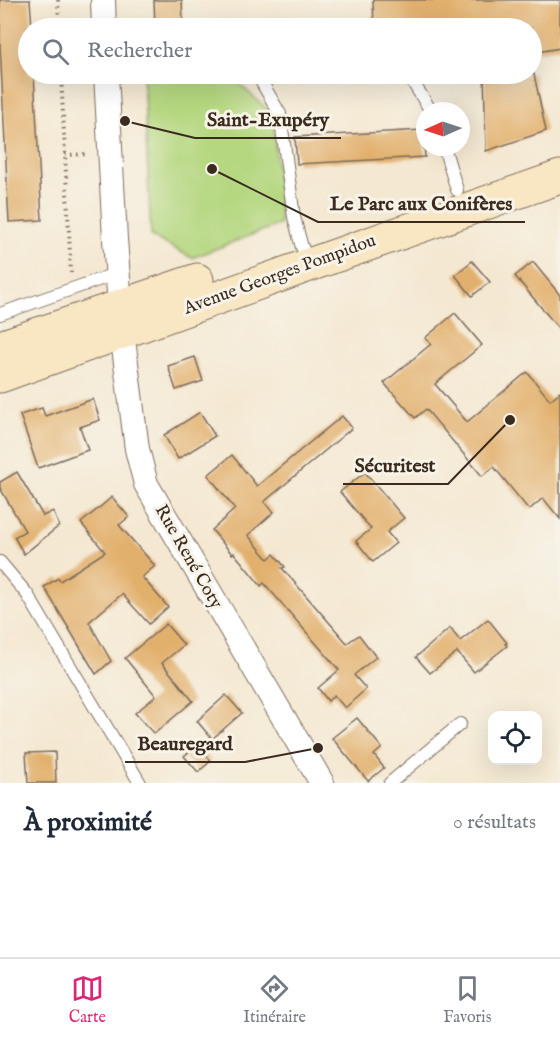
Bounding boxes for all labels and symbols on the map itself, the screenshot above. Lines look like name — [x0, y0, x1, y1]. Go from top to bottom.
callout: Saint-Exupéry — [195, 100, 341, 138]
north arrow — [416, 102, 470, 156]
text: Saint-Exupéry — [207, 108, 330, 133]
callout: Le Parc aux Conifères — [318, 184, 525, 222]
text: Le Parc aux Conifères — [330, 192, 512, 217]
street label: Avenue Georges Pompidou — [180, 230, 379, 321]
callout: Sécuritest — [343, 446, 448, 484]
text: Sécuritest — [355, 454, 436, 479]
street label: Rue René Coty — [149, 501, 227, 613]
callout: Beauregard — [125, 724, 245, 762]
text: Beauregard — [137, 732, 234, 757]

